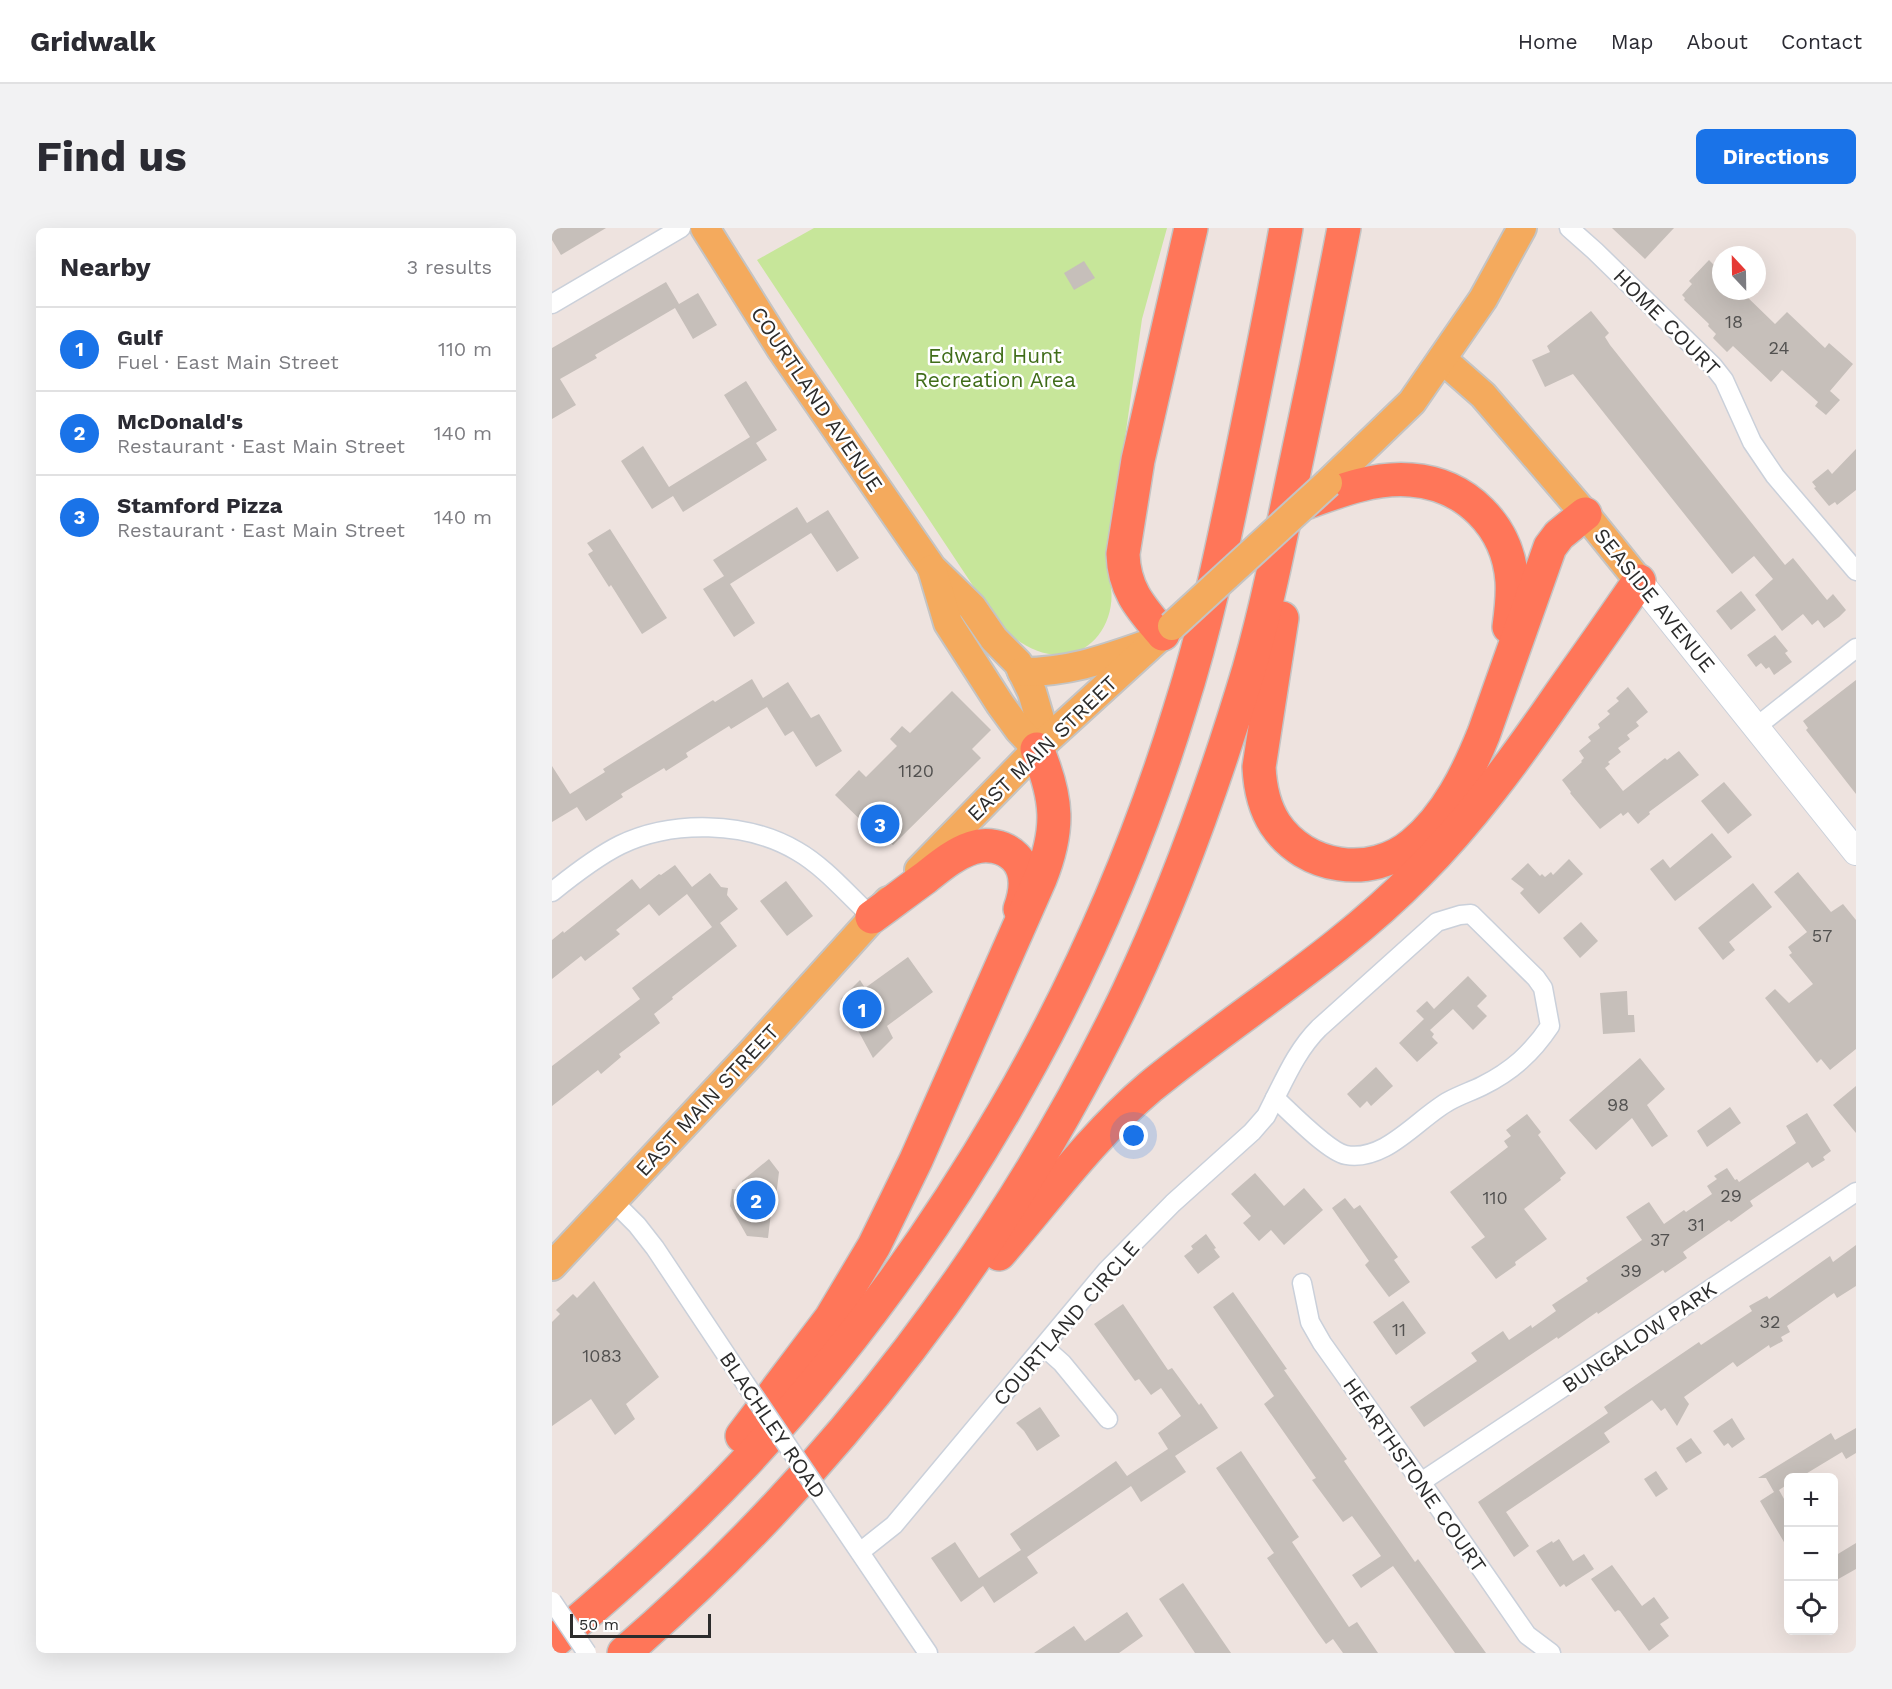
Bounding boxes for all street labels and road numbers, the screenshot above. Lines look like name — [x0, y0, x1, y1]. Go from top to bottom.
street label: HOME COURT — [1608, 263, 1726, 381]
street label: COURTLAND AVENUE — [746, 302, 888, 496]
street label: SEASIDE AVENUE — [1589, 523, 1721, 677]
street label: EAST MAIN STREET — [962, 670, 1122, 826]
street label: EAST MAIN STREET — [630, 1019, 784, 1181]
street label: COURTLAND CIRCLE — [988, 1235, 1144, 1411]
street label: BUNGALOW PARK — [1557, 1276, 1721, 1398]
street label: BLACHLEY ROAD — [715, 1347, 831, 1503]
street label: HEARTHSTONE COURT — [1338, 1373, 1492, 1578]

